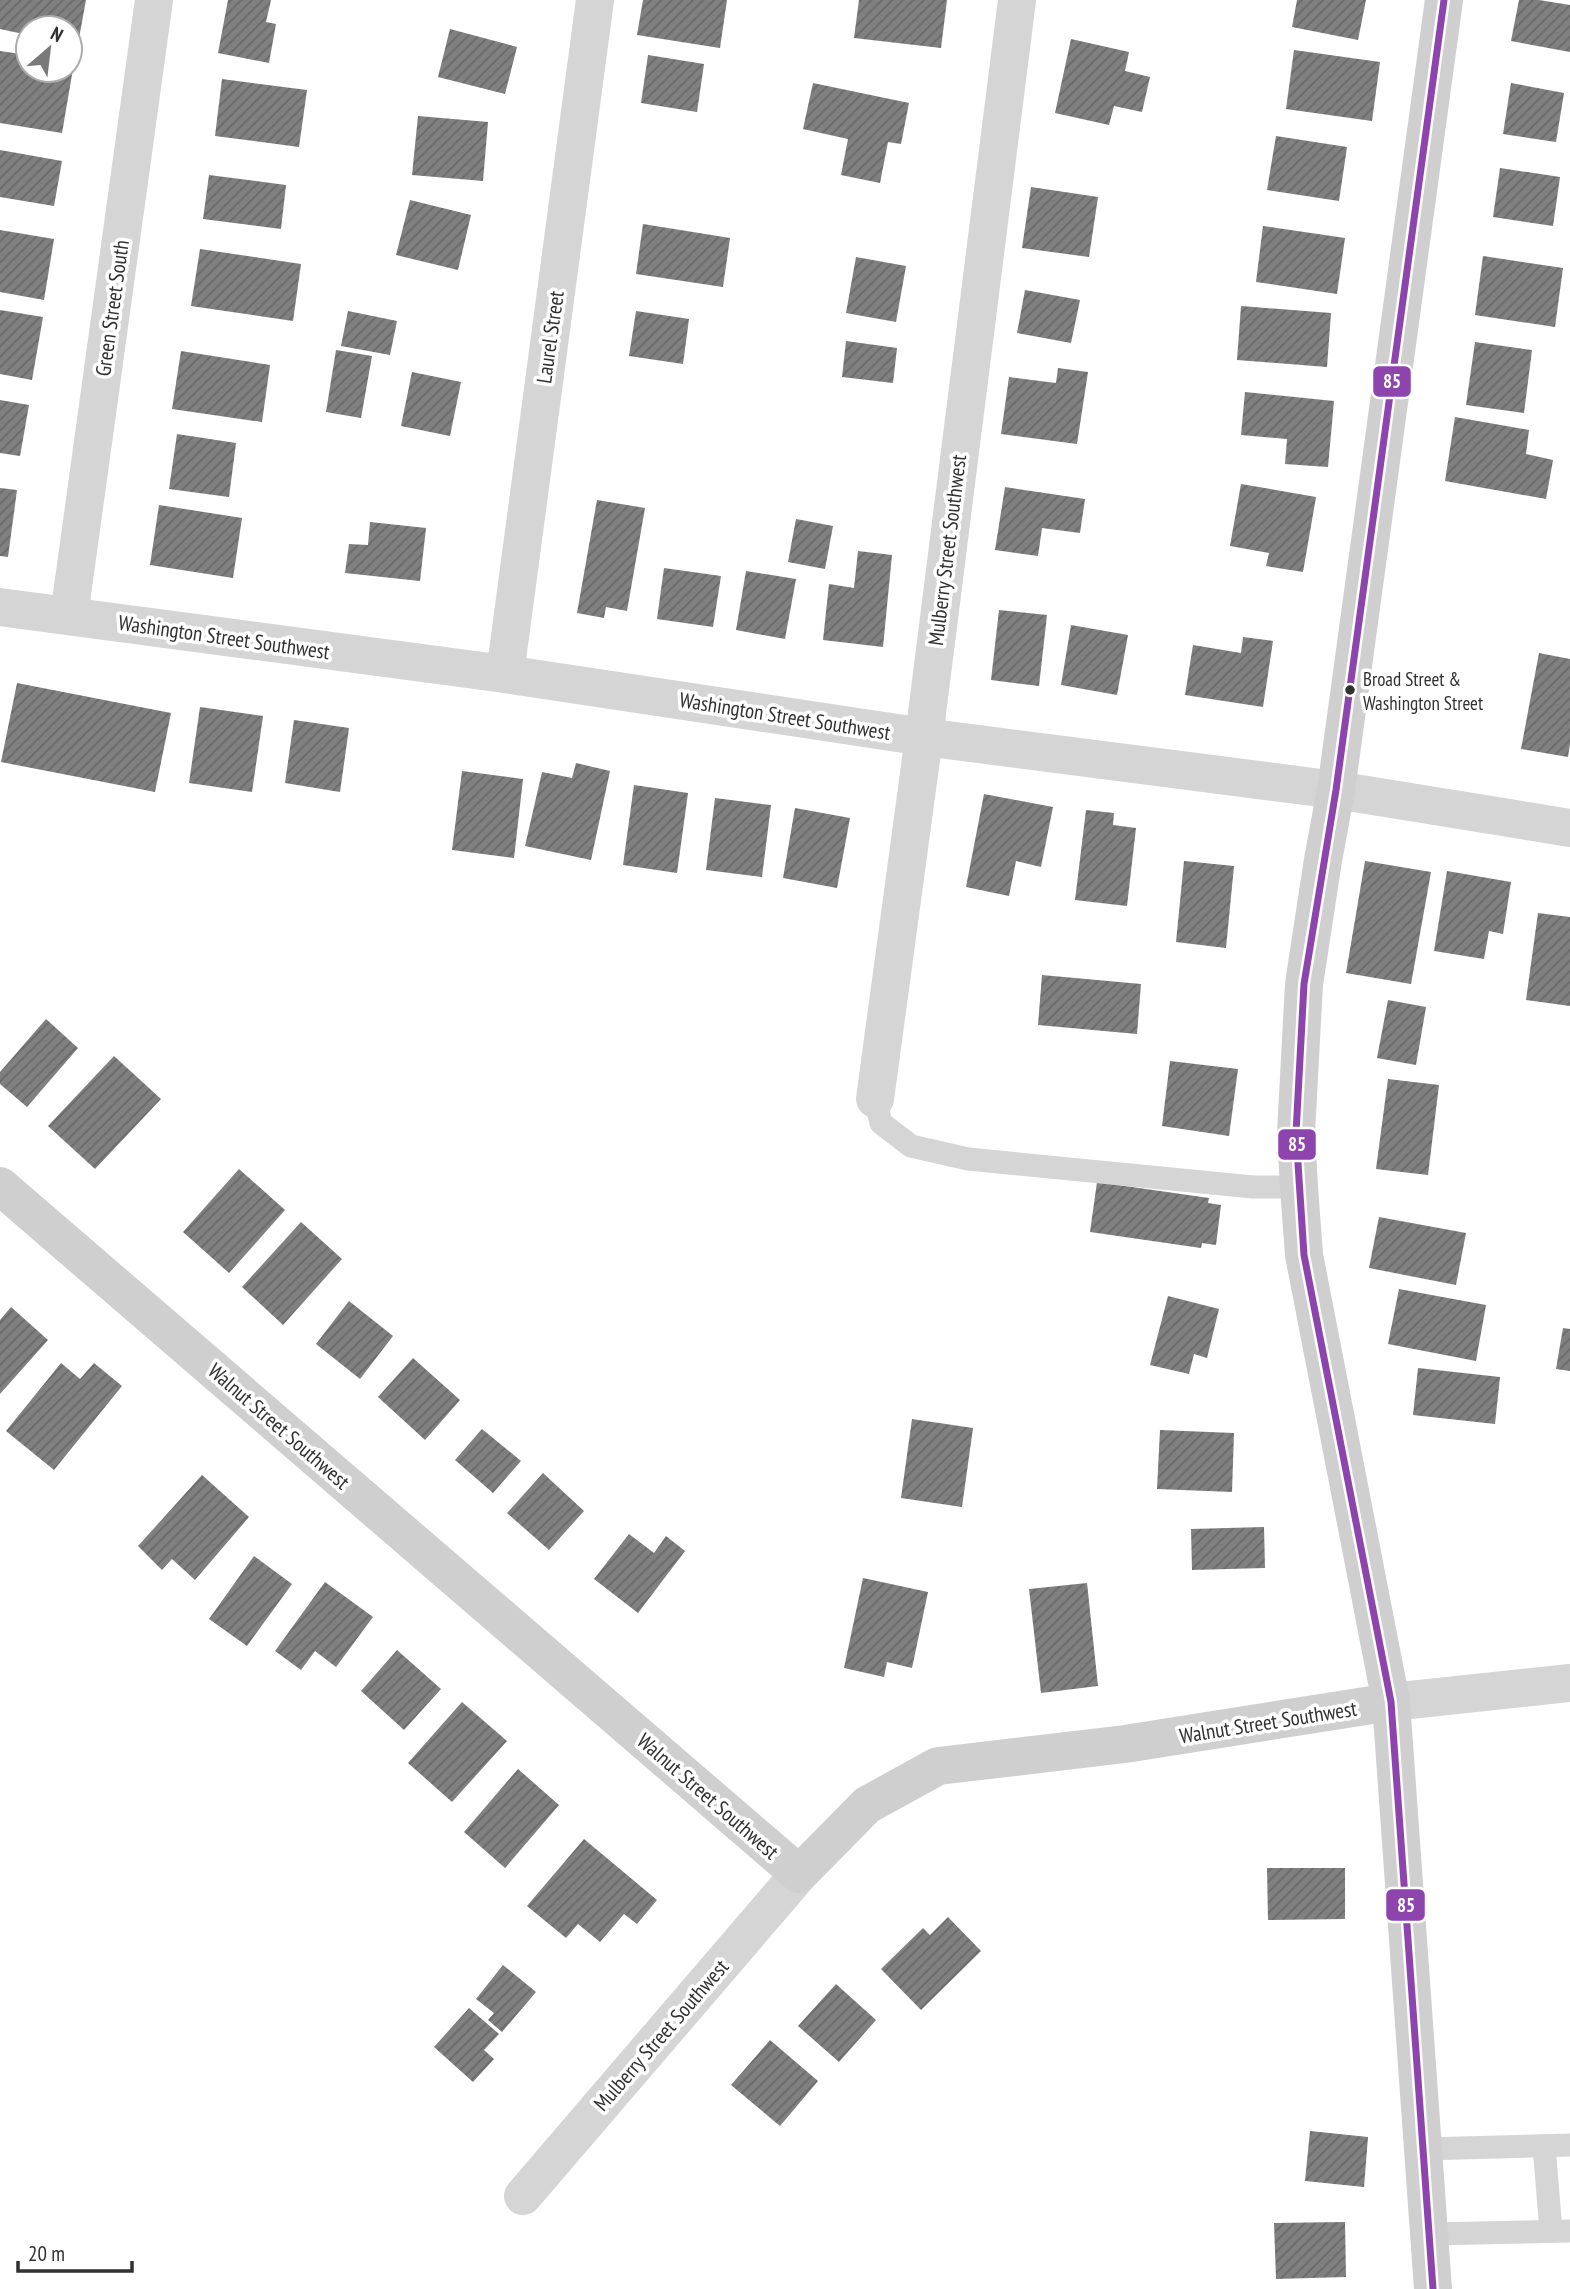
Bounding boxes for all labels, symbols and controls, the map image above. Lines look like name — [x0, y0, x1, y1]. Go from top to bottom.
north arrow — [14, 14, 84, 84]
text: N — [47, 21, 67, 47]
street label: Green Street South — [89, 238, 135, 378]
street label: Laurel Street — [530, 289, 570, 385]
line badge: 85 — [1372, 365, 1412, 398]
text: 85 — [1383, 369, 1401, 393]
street label: Mulberry Street Southwest — [922, 453, 972, 647]
street label: Washington Street Southwest — [117, 609, 332, 665]
place label: Broad Street & Washington Street — [1363, 667, 1484, 715]
marker: Broad Street & Washington Street — [1343, 683, 1357, 697]
street label: Washington Street Southwest — [678, 686, 893, 746]
line badge: 85 — [1277, 1128, 1317, 1161]
text: 85 — [1288, 1132, 1306, 1156]
street label: Walnut Street Southwest — [203, 1357, 356, 1495]
street label: Walnut Street Southwest — [1177, 1695, 1359, 1749]
street label: Walnut Street Southwest — [632, 1727, 785, 1865]
line badge: 85 — [1385, 1888, 1426, 1922]
text: 85 — [1397, 1893, 1415, 1917]
street label: Mulberry Street Southwest — [588, 1953, 734, 2116]
scale bar — [18, 2230, 131, 2274]
text: 20 m — [28, 2240, 65, 2267]

